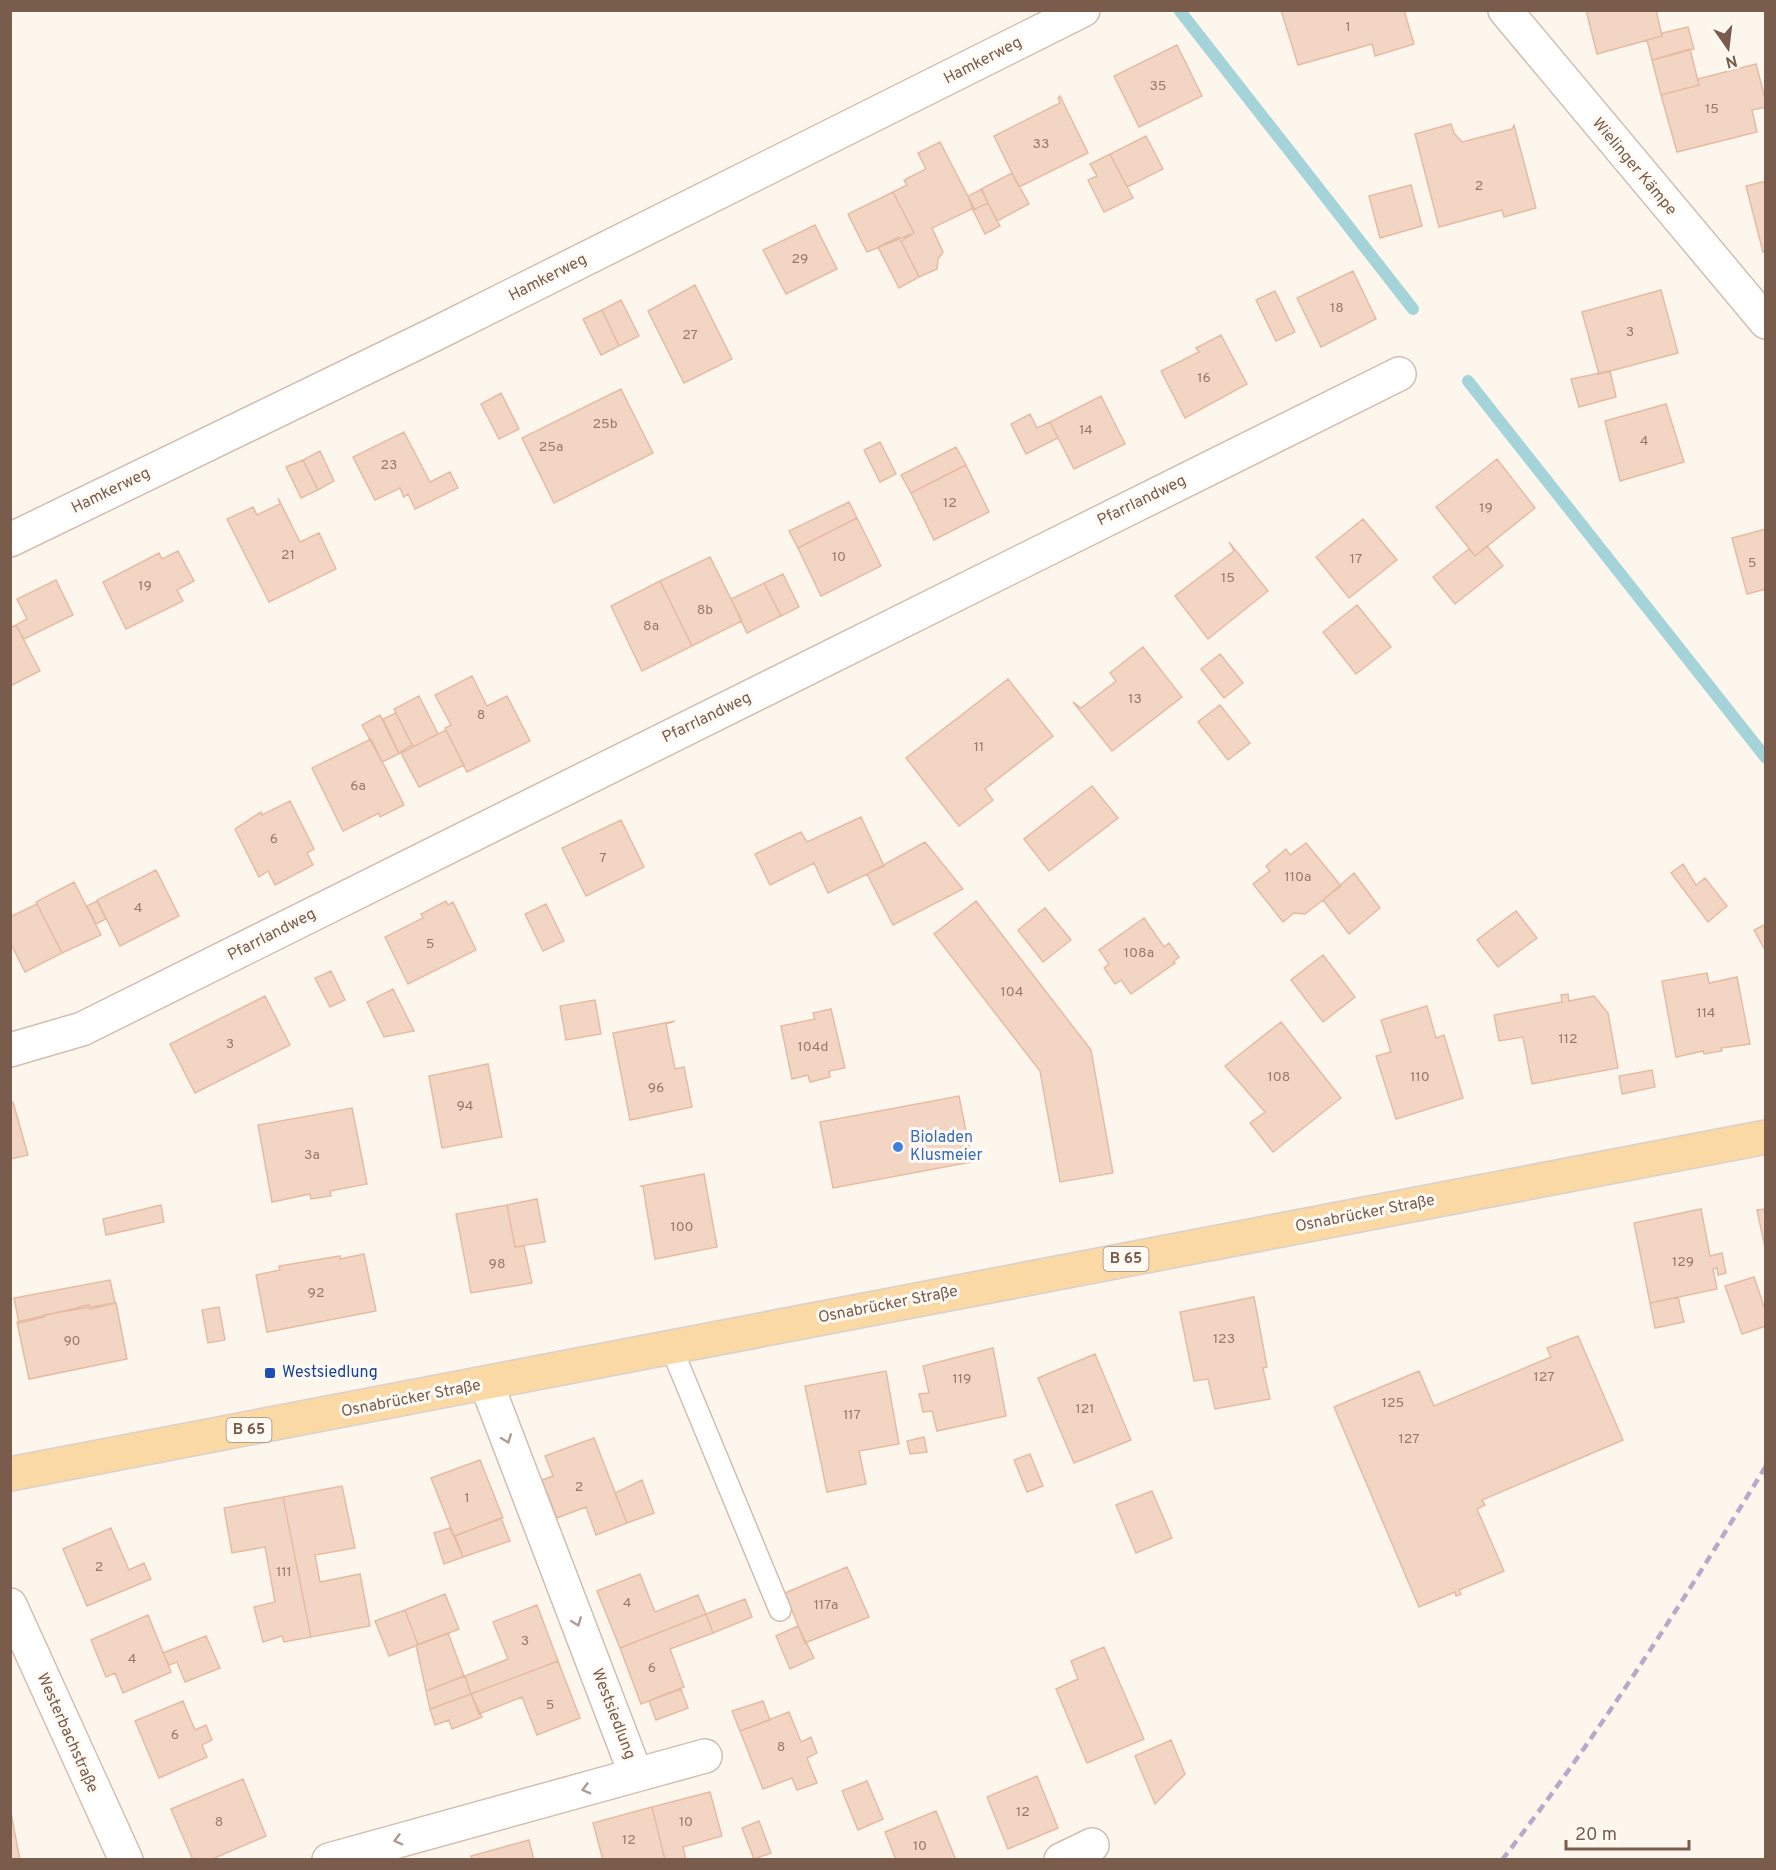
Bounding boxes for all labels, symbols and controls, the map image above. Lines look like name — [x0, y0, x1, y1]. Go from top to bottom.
north arrow — [1698, 18, 1758, 78]
house number: 1 — [1345, 19, 1351, 36]
street label: Hamkerweg — [941, 33, 1025, 89]
text: N — [1723, 50, 1739, 72]
house number: 35 — [1149, 78, 1167, 95]
house number: 15 — [1705, 101, 1719, 118]
street label: Wielinger Kämpe — [1587, 114, 1681, 220]
house number: 33 — [1033, 136, 1049, 153]
house number: 2 — [1475, 178, 1483, 195]
street label: Hamkerweg — [506, 250, 590, 306]
house number: 29 — [792, 251, 808, 268]
house number: 18 — [1330, 300, 1344, 317]
house number: 3 — [1626, 324, 1634, 341]
house number: 27 — [682, 327, 698, 344]
house number: 16 — [1197, 370, 1211, 387]
house number: 25b — [592, 416, 618, 433]
house number: 14 — [1079, 422, 1093, 439]
house number: 4 — [1640, 433, 1648, 450]
house number: 25a — [539, 439, 563, 456]
house number: 23 — [381, 457, 398, 474]
street label: Hamkerweg — [68, 463, 154, 519]
street label: Pfarrlandweg — [1094, 471, 1190, 531]
house number: 12 — [943, 495, 957, 512]
house number: 19 — [1479, 500, 1493, 517]
house number: 21 — [281, 547, 295, 564]
house number: 10 — [832, 549, 846, 566]
house number: 17 — [1350, 551, 1362, 568]
house number: 5 — [1748, 555, 1756, 572]
house number: 15 — [1221, 570, 1235, 587]
house number: 19 — [138, 578, 152, 595]
house number: 8b — [697, 602, 713, 619]
house number: 8a — [643, 618, 659, 635]
street label: Pfarrlandweg — [659, 688, 755, 748]
house number: 13 — [1128, 691, 1142, 708]
house number: 8 — [477, 707, 485, 724]
house number: 11 — [974, 739, 984, 756]
house number: 6a — [350, 778, 366, 795]
house number: 6 — [270, 831, 278, 848]
house number: 7 — [599, 850, 607, 867]
house number: 110a — [1285, 869, 1311, 886]
house number: 4 — [134, 900, 142, 917]
street label: Pfarrlandweg — [224, 904, 320, 966]
house number: 5 — [426, 936, 434, 953]
house number: 108a — [1124, 945, 1154, 962]
house number: 104 — [1001, 984, 1023, 1001]
house number: 114 — [1697, 1005, 1715, 1022]
house number: 112 — [1558, 1031, 1578, 1048]
house number: 3 — [226, 1036, 234, 1053]
house number: 104d — [798, 1039, 828, 1056]
house number: 108 — [1268, 1069, 1290, 1086]
house number: 110 — [1410, 1069, 1430, 1086]
house number: 96 — [648, 1080, 664, 1097]
house number: 94 — [456, 1098, 474, 1115]
place label: Bioladen Klusmeier — [910, 1128, 983, 1166]
marker: Bioladen Klusmeier — [891, 1140, 905, 1154]
house number: 3a — [304, 1147, 320, 1164]
street label: Osnabrücker Straße — [1294, 1191, 1436, 1237]
house number: 100 — [670, 1219, 694, 1236]
road number: B 65 — [1104, 1247, 1148, 1271]
house number: 129 — [1672, 1254, 1694, 1271]
house number: 98 — [489, 1256, 505, 1273]
street label: Osnabrücker Straße — [817, 1282, 959, 1328]
house number: 92 — [308, 1285, 324, 1302]
house number: 123 — [1213, 1331, 1235, 1348]
house number: 90 — [63, 1333, 81, 1350]
place label: Westsiedlung — [282, 1363, 378, 1383]
marker: Westsiedlung — [263, 1366, 277, 1380]
house number: 127 — [1534, 1369, 1554, 1386]
house number: 119 — [953, 1371, 971, 1388]
street label: Osnabrücker Straße — [340, 1376, 482, 1422]
house number: 125 — [1382, 1395, 1404, 1412]
house number: 121 — [1075, 1401, 1095, 1418]
house number: 117 — [843, 1407, 861, 1424]
road number: B 65 — [226, 1418, 272, 1442]
house number: 127 — [1399, 1431, 1419, 1448]
one-way arrow — [500, 1434, 513, 1444]
house number: 2 — [575, 1479, 583, 1496]
house number: 1 — [464, 1490, 470, 1507]
house number: 2 — [95, 1559, 103, 1576]
house number: 111 — [276, 1564, 292, 1581]
house number: 4 — [623, 1595, 631, 1612]
house number: 117a — [814, 1597, 838, 1614]
one-way arrow — [570, 1616, 583, 1626]
house number: 3 — [521, 1633, 529, 1650]
house number: 4 — [128, 1651, 136, 1668]
house number: 6 — [648, 1660, 656, 1677]
street label: Westsiedlung — [586, 1666, 640, 1762]
street label: Westerbachstraße — [32, 1670, 102, 1796]
house number: 5 — [546, 1697, 554, 1714]
house number: 6 — [171, 1727, 179, 1744]
house number: 8 — [777, 1739, 785, 1756]
one-way arrow — [581, 1781, 591, 1794]
house number: 12 — [1016, 1804, 1030, 1821]
scale bar — [1566, 1813, 1689, 1851]
house number: 8 — [215, 1814, 223, 1831]
house number: 10 — [679, 1814, 693, 1831]
text: 20 m — [1575, 1824, 1617, 1847]
house number: 12 — [622, 1832, 636, 1849]
one-way arrow — [393, 1833, 403, 1846]
house number: 10 — [913, 1838, 927, 1855]

